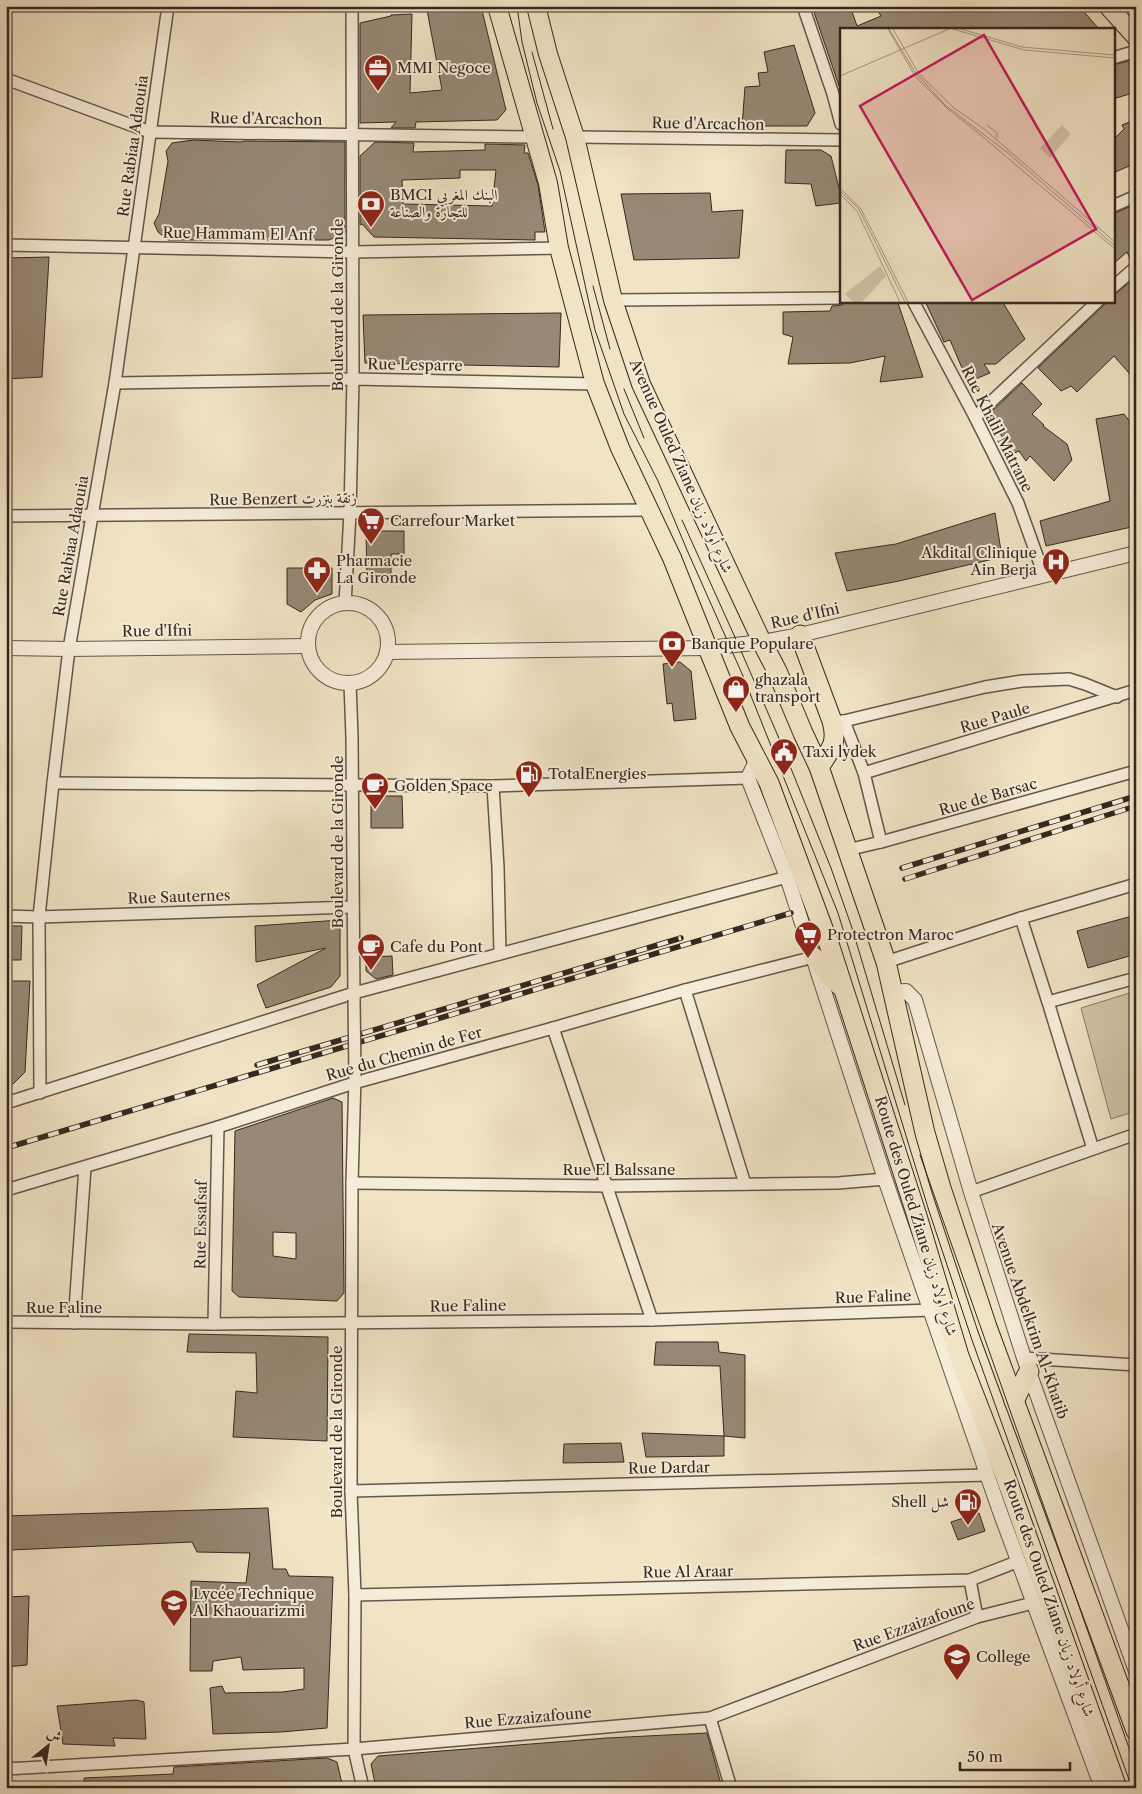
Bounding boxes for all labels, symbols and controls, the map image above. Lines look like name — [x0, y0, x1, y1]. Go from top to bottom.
inset map — [840, 28, 1114, 302]
office icon: MMI Negoce — [363, 53, 393, 92]
place label: MMI Negoce — [397, 58, 491, 77]
street label: Rue Rabiaa Adaouia — [113, 74, 152, 218]
street label: Rue d'Arcachon — [209, 108, 323, 129]
street label: Rue d'Arcachon — [651, 113, 765, 134]
place label: BMCI البنك المغربي للتجارة والصناعة — [390, 185, 498, 221]
bank icon: BMCI البنك المغربي للتجارة والصناعة — [356, 189, 386, 228]
street label: Boulevard de la Gironde — [328, 219, 347, 391]
street label: Rue Hammam El Anf — [162, 223, 315, 244]
street label: Rue Lesparre — [367, 354, 463, 375]
street label: Avenue Ouled Ziane شارع أولاد زيان — [622, 355, 738, 577]
street label: Rue Khalil Matrane — [957, 362, 1038, 495]
street label: Rue Rabiaa Adaouia — [49, 474, 92, 618]
street label: Rue Benzert زنقة بنزرت — [209, 488, 357, 509]
supermarket icon: Carrefour Market — [356, 506, 386, 545]
place label: Carrefour Market — [390, 511, 516, 530]
place label: Akdital Clinique Ain Berja — [920, 543, 1037, 579]
hospital icon: Akdital Clinique Ain Berja — [1041, 547, 1071, 586]
place label: Pharmacie La Gironde — [336, 551, 416, 587]
pharmacy icon: Pharmacie La Gironde — [302, 555, 332, 594]
street label: Rue d'Ifni — [769, 598, 842, 633]
street label: Rue d'Ifni — [122, 620, 193, 641]
bank icon: Banque Populare — [657, 629, 687, 668]
place label: Banque Populare — [691, 634, 814, 653]
place label: ghazala transport — [755, 670, 821, 706]
shop icon: ghazala transport — [721, 674, 751, 713]
street label: Rue Paule — [957, 698, 1032, 737]
public building icon: Taxi lydek — [769, 737, 799, 776]
place label: Taxi lydek — [803, 742, 878, 761]
street label: Boulevard de la Gironde — [328, 756, 347, 928]
fuel station icon: TotalEnergies — [514, 759, 544, 798]
place label: TotalEnergies — [548, 764, 646, 783]
cafe icon: Golden Space — [360, 771, 390, 810]
street label: Rue de Barsac — [937, 773, 1039, 820]
place label: Golden Space — [394, 776, 493, 795]
street label: Rue Sauternes — [127, 885, 231, 908]
supermarket icon: Protectron Maroc — [793, 920, 823, 959]
place label: Protectron Maroc — [827, 925, 954, 944]
cafe icon: Cafe du Pont — [356, 932, 386, 971]
place label: Cafe du Pont — [390, 937, 484, 956]
street label: Rue du Chemin de Fer — [324, 1022, 485, 1085]
street label: Route des Ouled Ziane شارع أولاد زيان — [867, 1093, 963, 1339]
street label: Rue El Balssane — [562, 1160, 676, 1179]
street label: Rue Essafsaf — [190, 1179, 211, 1270]
street label: Avenue Abdelkrim Al-Khatib — [988, 1219, 1073, 1421]
street label: Rue Faline — [834, 1286, 912, 1307]
street label: Rue Faline — [430, 1295, 506, 1316]
street label: Rue Faline — [26, 1298, 102, 1317]
street label: Boulevard de la Gironde — [327, 1346, 346, 1518]
street label: Rue Dardar — [628, 1457, 711, 1478]
street label: Route des Ouled Ziane شارع أولاد زيان — [996, 1476, 1100, 1720]
fuel station icon: Shell شل — [953, 1487, 983, 1526]
place label: Shell شل — [891, 1492, 949, 1513]
street label: Rue Al Araar — [643, 1561, 734, 1582]
place label: Lycée Technique Al Khaouarizmi — [192, 1584, 314, 1620]
school or university icon: Lycée Technique Al Khaouarizmi — [159, 1588, 189, 1627]
street label: Rue Ezzaizafoune — [850, 1594, 977, 1655]
school or university icon: College — [942, 1642, 972, 1681]
place label: College — [976, 1647, 1030, 1666]
street label: Rue Ezzaizafoune — [463, 1702, 593, 1733]
north arrow — [22, 1722, 72, 1772]
text: ش — [44, 1723, 65, 1746]
scale bar — [960, 1739, 1070, 1771]
text: 50 m — [967, 1747, 1003, 1766]

